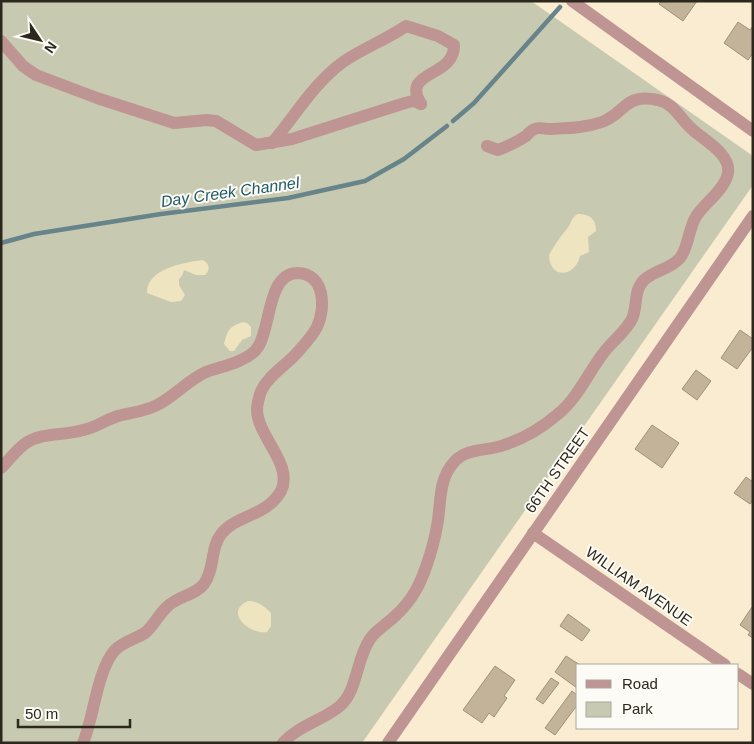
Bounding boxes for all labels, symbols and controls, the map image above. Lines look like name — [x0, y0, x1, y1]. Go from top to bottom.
north arrow — [15, 15, 65, 65]
text: N — [41, 39, 60, 56]
water label: Day Creek Channel — [160, 174, 301, 210]
street label: 66TH STREET — [521, 424, 593, 516]
street label: WILLIAM AVENUE — [583, 543, 695, 629]
legend — [576, 664, 739, 729]
text: Road — [622, 675, 658, 692]
scale bar — [18, 696, 130, 728]
text: Park — [622, 700, 653, 717]
text: 50 m — [25, 705, 58, 722]

